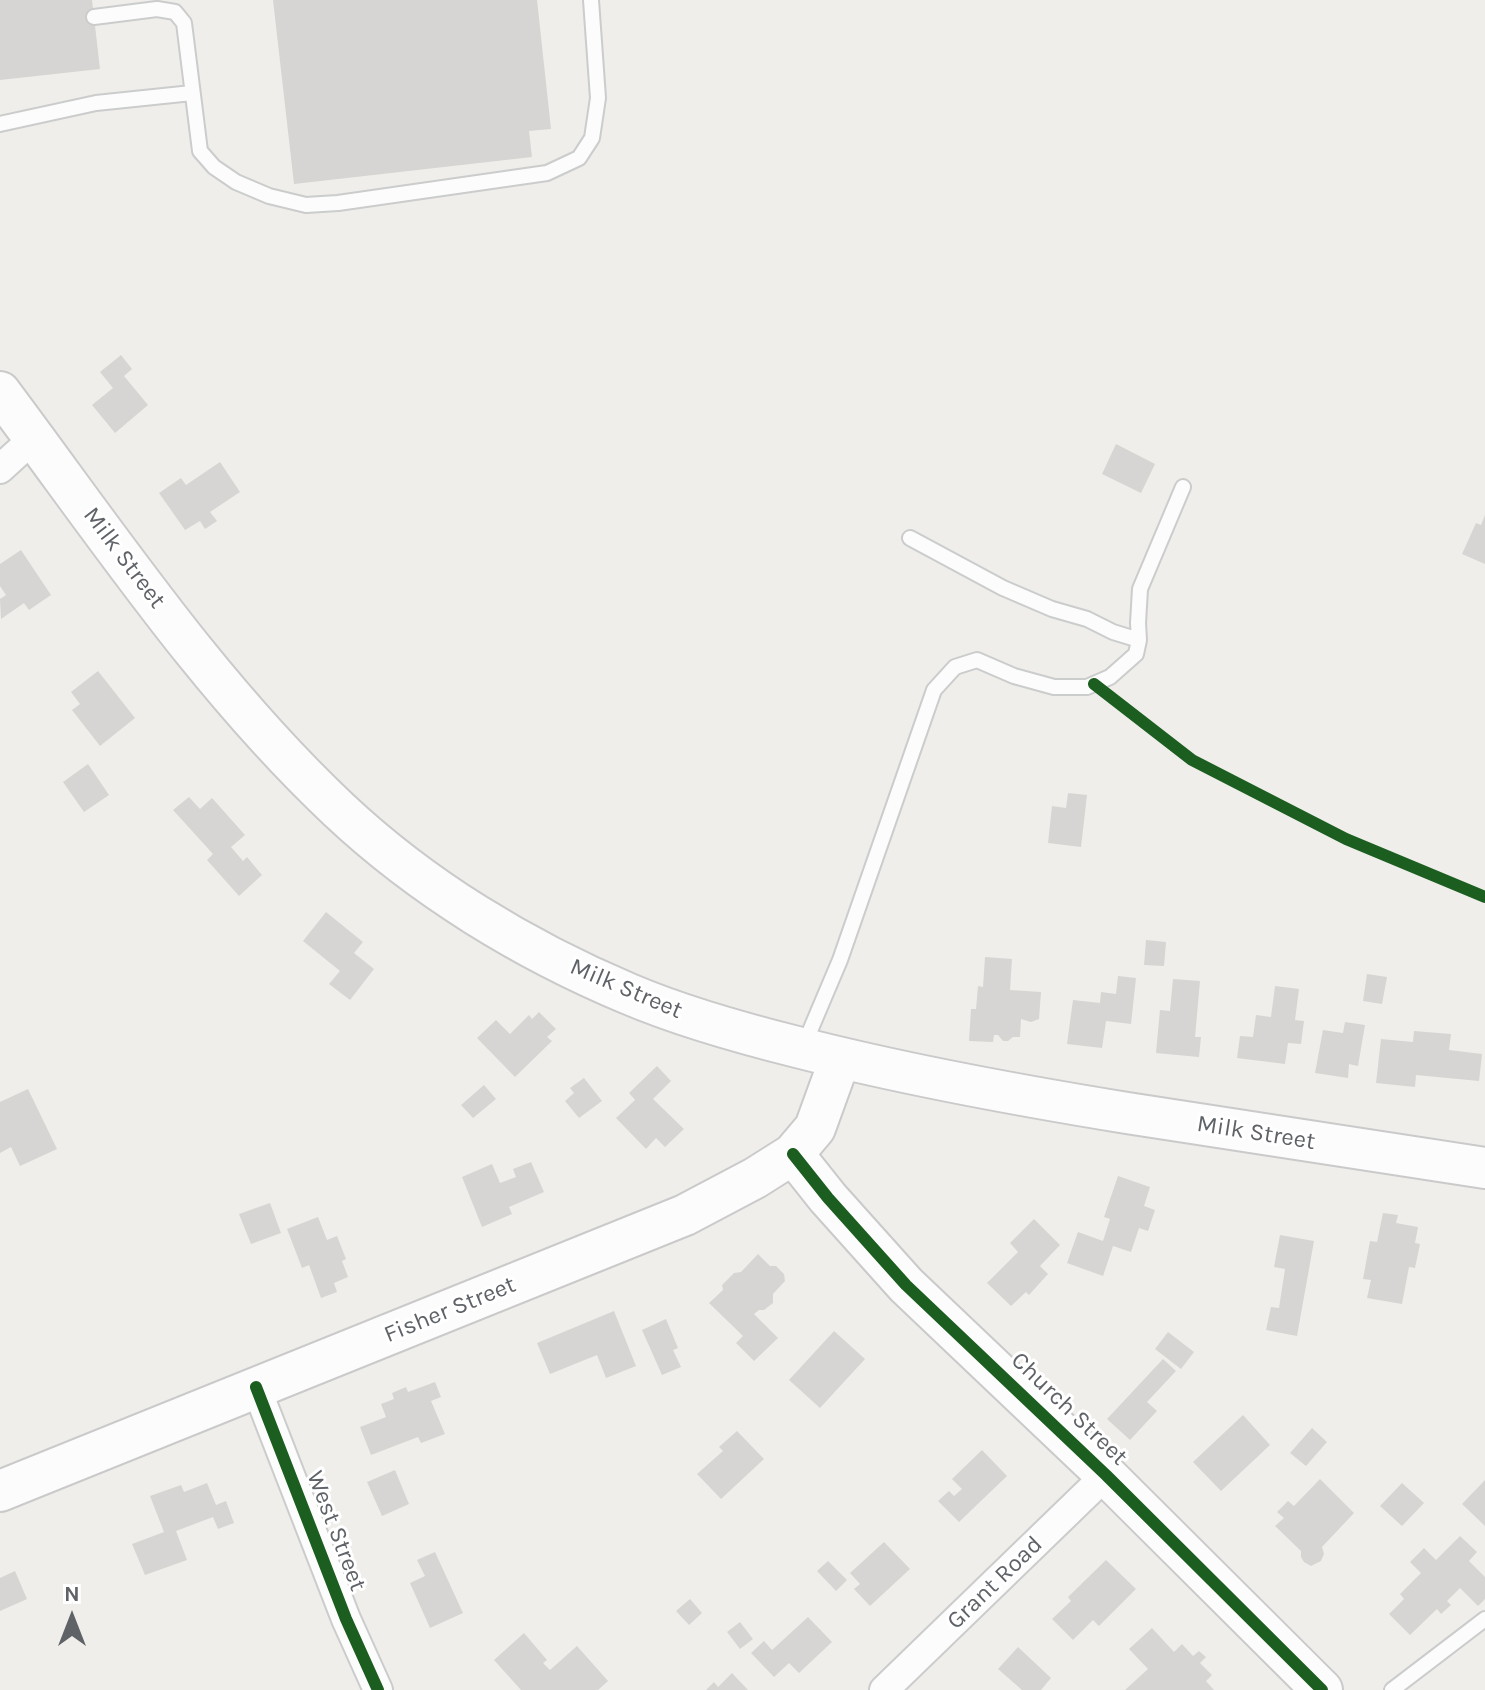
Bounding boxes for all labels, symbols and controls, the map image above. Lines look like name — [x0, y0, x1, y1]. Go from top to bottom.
street label: Milk Street — [77, 502, 171, 614]
street label: Milk Street — [565, 952, 687, 1026]
street label: Milk Street — [1195, 1109, 1317, 1157]
street label: Fisher Street — [380, 1271, 520, 1349]
street label: Church Street — [1005, 1346, 1133, 1472]
street label: West Street — [300, 1467, 372, 1595]
street label: Grant Road — [941, 1530, 1049, 1636]
north arrow — [32, 1578, 112, 1658]
text: N — [64, 1581, 80, 1607]

